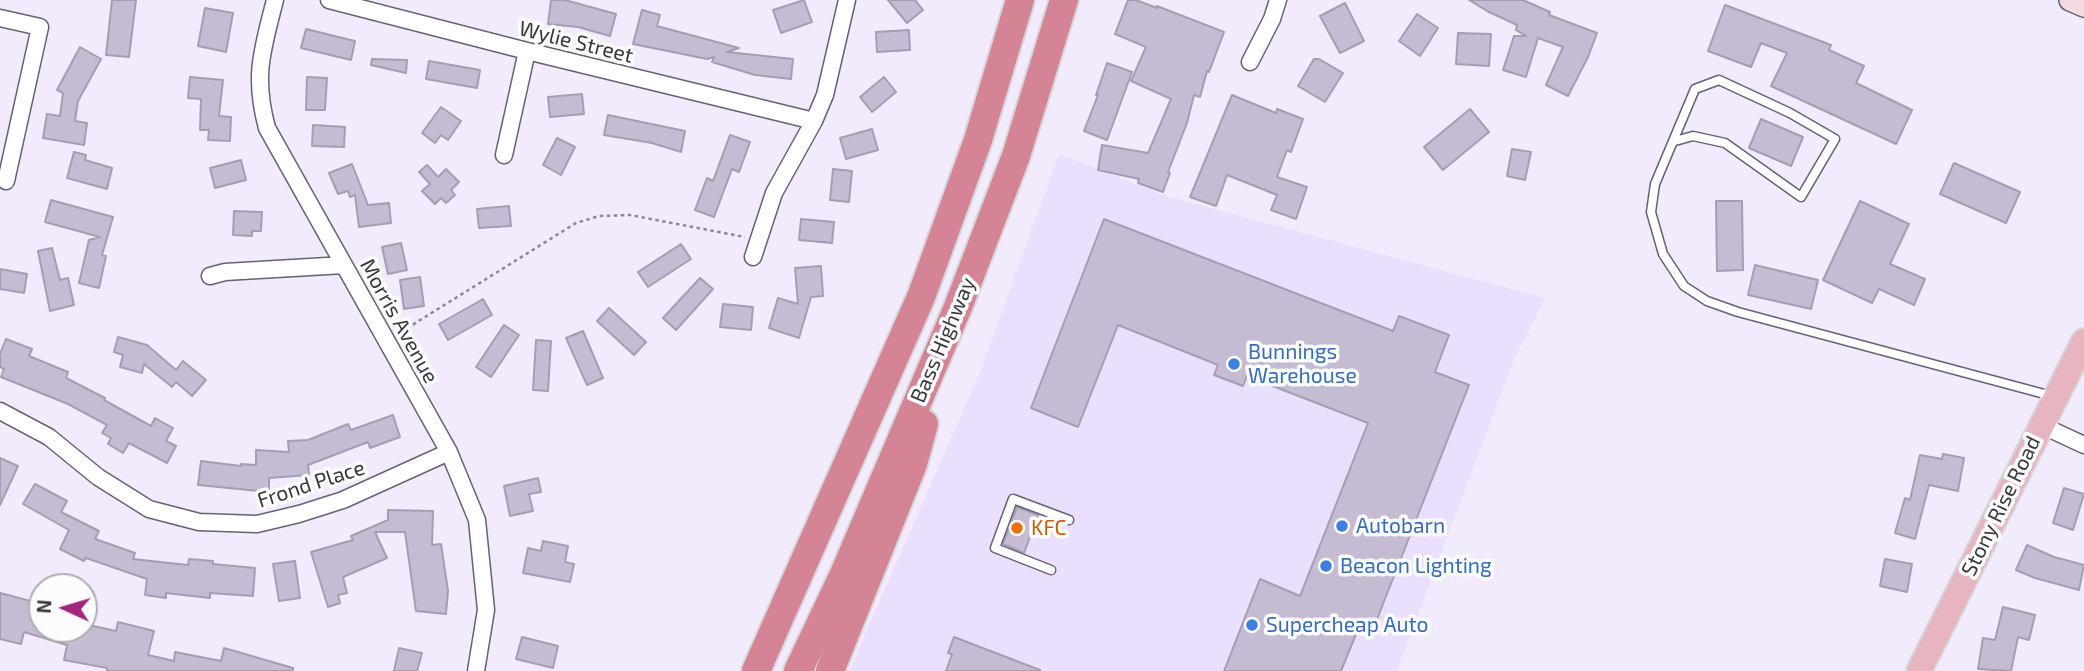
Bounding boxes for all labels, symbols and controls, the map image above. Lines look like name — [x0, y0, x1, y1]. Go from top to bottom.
street label: Wylie Street — [516, 16, 636, 68]
street label: Morris Avenue — [354, 254, 444, 388]
street label: Bass Highway — [905, 274, 981, 406]
place label: Bunnings Warehouse — [1248, 339, 1357, 389]
marker: Bunnings Warehouse — [1226, 356, 1242, 372]
street label: Stony Rise Road — [1956, 432, 2046, 580]
street label: Frond Place — [254, 455, 368, 513]
place label: Autobarn — [1356, 513, 1445, 539]
place label: KFC — [1031, 515, 1067, 541]
marker: Autobarn — [1334, 518, 1350, 534]
marker: KFC — [1009, 520, 1025, 536]
place label: Beacon Lighting — [1340, 553, 1492, 579]
marker: Beacon Lighting — [1318, 558, 1334, 574]
north arrow — [28, 573, 98, 643]
text: N — [32, 599, 55, 614]
place label: Supercheap Auto — [1266, 612, 1428, 638]
marker: Supercheap Auto — [1244, 617, 1260, 633]

